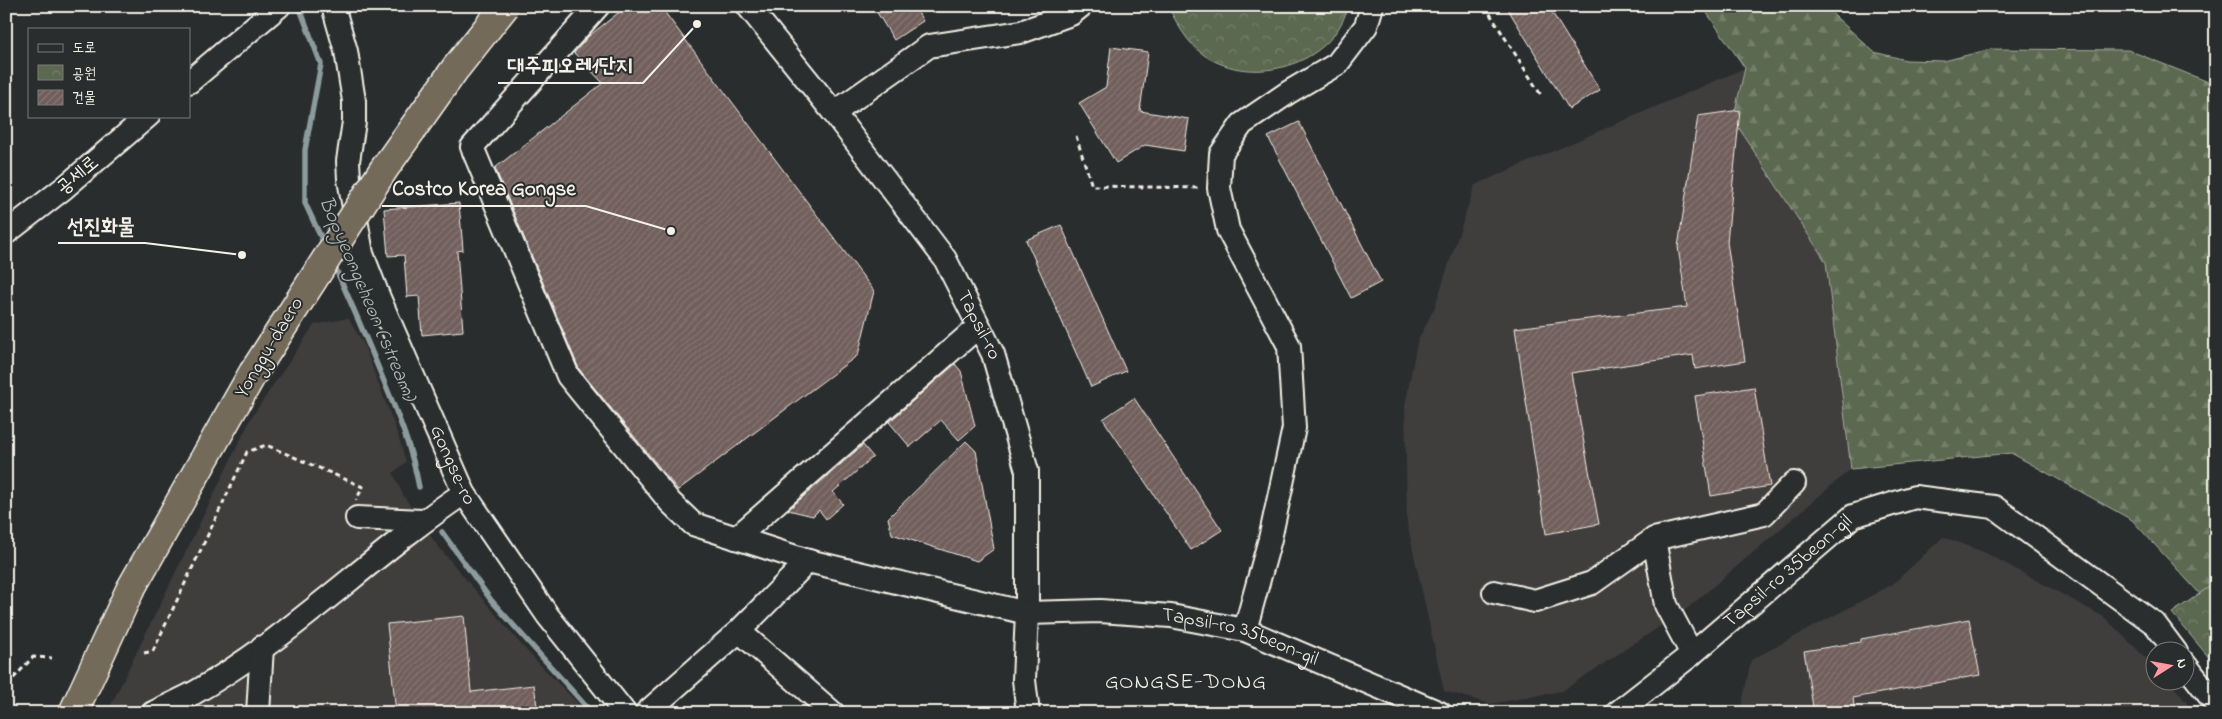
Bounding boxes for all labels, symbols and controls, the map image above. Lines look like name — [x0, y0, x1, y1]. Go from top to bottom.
legend — [28, 28, 190, 118]
text: 도로 — [72, 37, 96, 59]
callout: 대주피오레1단지 — [498, 47, 643, 83]
text: 대주피오레1단지 — [508, 52, 633, 82]
text: 공원 — [72, 63, 96, 85]
text: 건물 — [72, 87, 96, 109]
street label: 공세로 — [50, 149, 106, 203]
callout: Costco Korea Gongse — [382, 170, 586, 206]
text: Costco Korea Gongse — [392, 175, 576, 207]
water label: Bopyeongcheon (stream) — [309, 192, 424, 408]
callout: 선진화물 — [58, 207, 145, 243]
text: 선진화물 — [67, 213, 135, 243]
street label: Tapsil-ro — [949, 286, 1008, 365]
street label: Yonggu-daero — [228, 292, 312, 405]
street label: Gongse-ro — [422, 421, 483, 512]
street label: Tapsil-ro 35beon-gil — [1717, 508, 1859, 636]
street label: Tapsil-ro 35beon-gil — [1161, 601, 1323, 674]
north arrow — [2144, 642, 2194, 692]
text: N — [2170, 657, 2192, 670]
district label: GONGSE-DONG — [1105, 667, 1267, 699]

